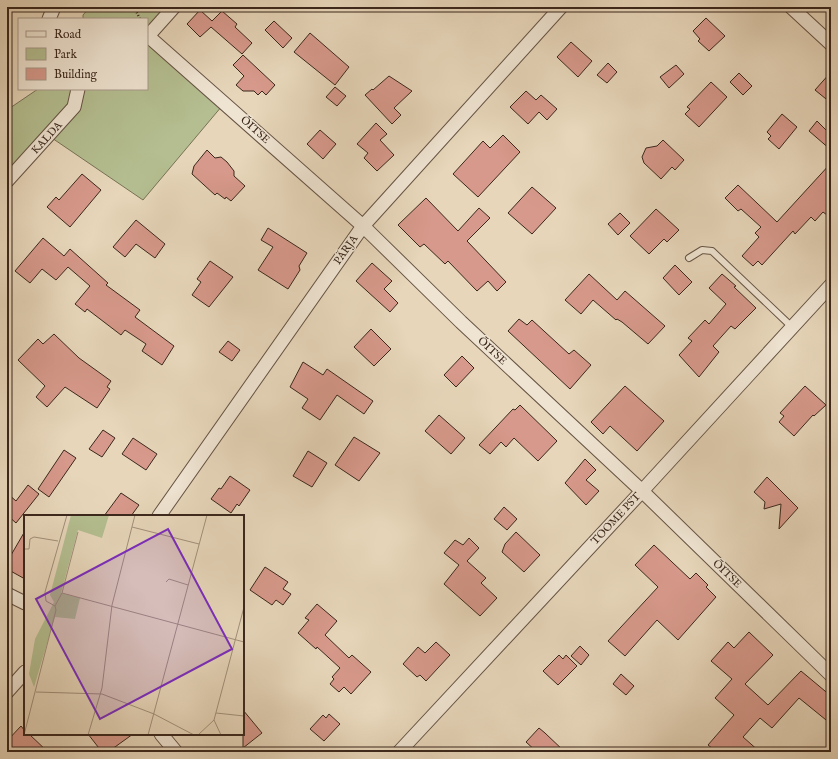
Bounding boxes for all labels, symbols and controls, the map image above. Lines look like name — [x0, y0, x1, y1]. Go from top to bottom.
legend — [18, 18, 148, 90]
text: Road — [54, 27, 82, 42]
text: Park — [54, 47, 77, 62]
text: Building — [54, 67, 98, 82]
street label: ÕITSE — [237, 113, 273, 147]
street label: KALDA — [29, 118, 66, 157]
street label: PÄRJA — [331, 232, 362, 268]
street label: ÕITSE — [474, 334, 510, 368]
street label: TOOME PST — [588, 490, 644, 548]
inset map — [24, 515, 244, 735]
street label: ÕITSE — [710, 557, 745, 591]

